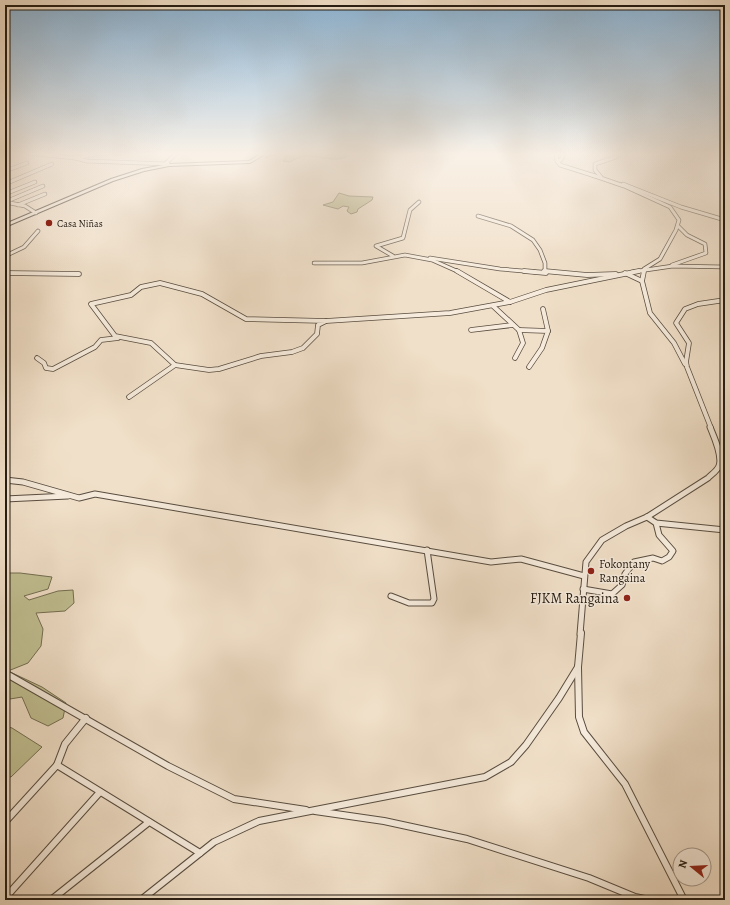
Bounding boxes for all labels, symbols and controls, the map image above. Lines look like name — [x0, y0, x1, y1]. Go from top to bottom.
place label: Casa Niñas — [57, 217, 103, 230]
marker: Casa Niñas — [44, 218, 54, 228]
place label: Fokontany Rangaina — [599, 556, 651, 586]
marker: Fokontany Rangaina — [586, 566, 596, 576]
place label: FJKM Rangaina — [530, 589, 619, 608]
marker: FJKM Rangaina — [622, 593, 632, 603]
north arrow — [672, 847, 712, 887]
text: N — [675, 858, 691, 870]

